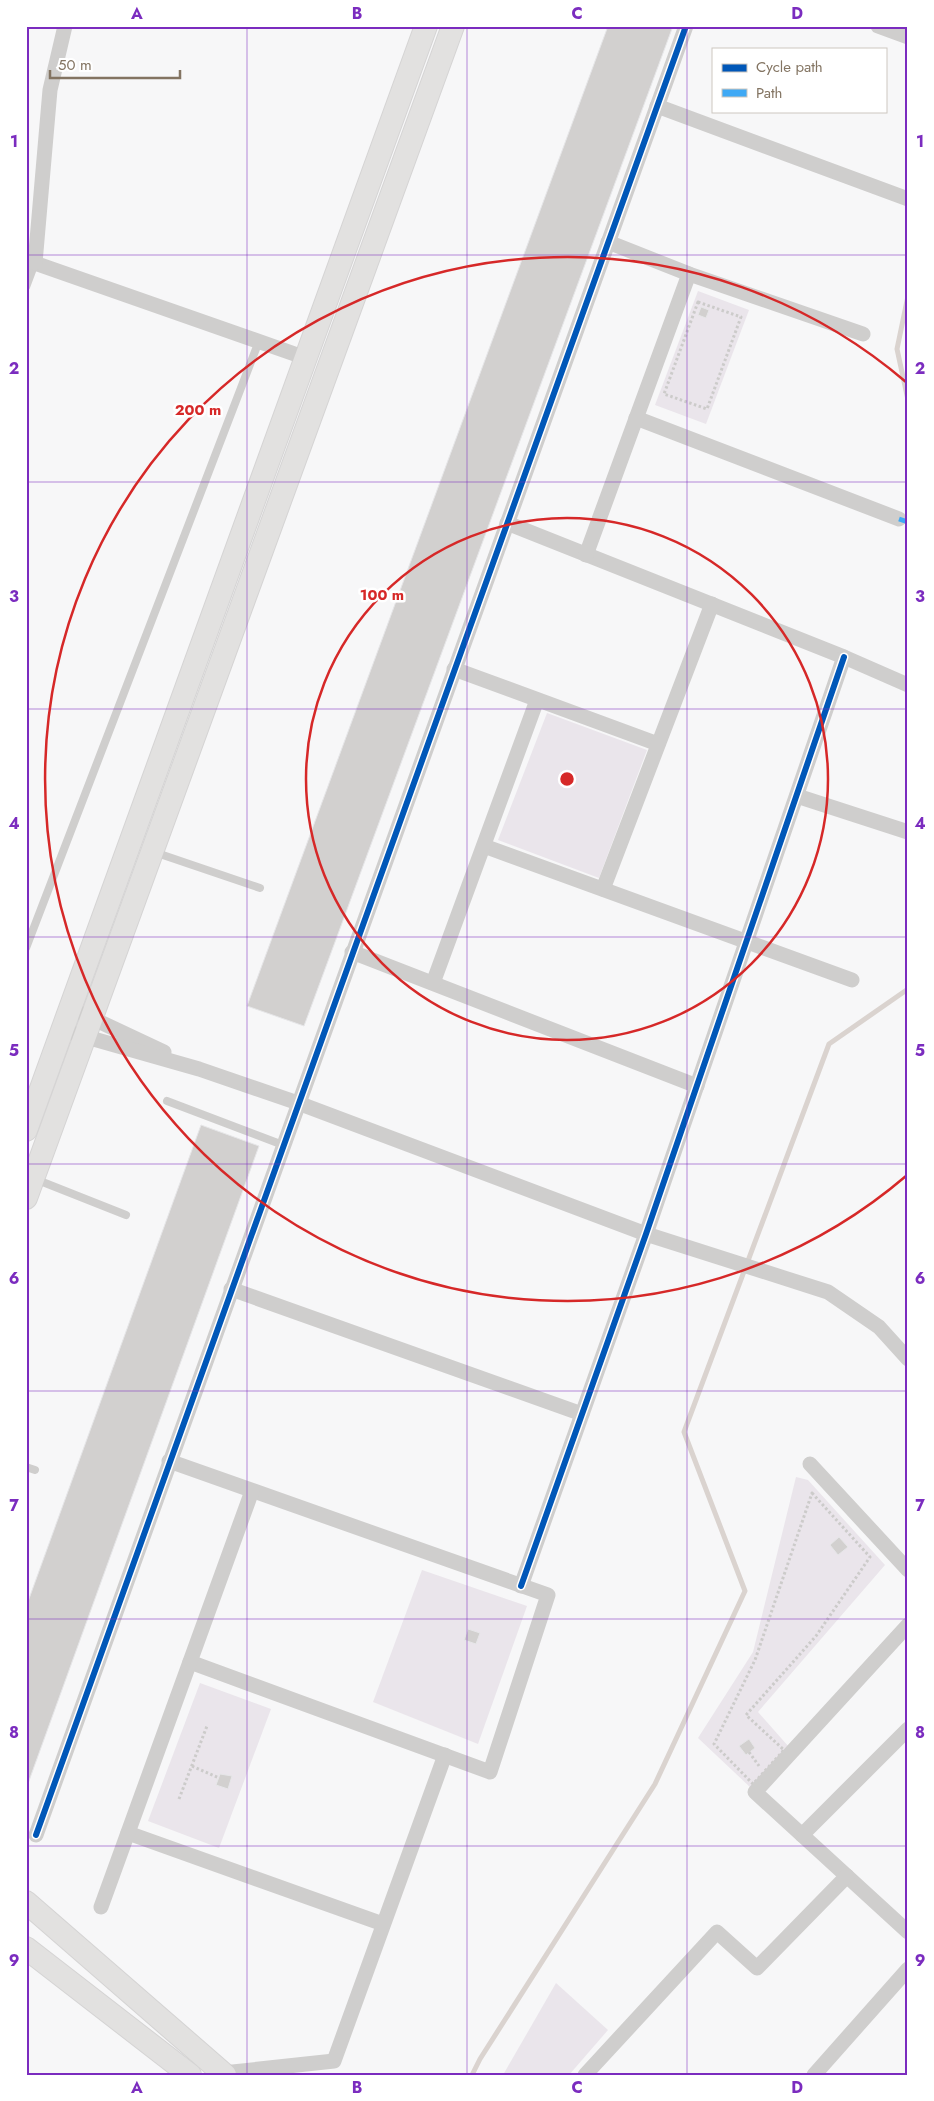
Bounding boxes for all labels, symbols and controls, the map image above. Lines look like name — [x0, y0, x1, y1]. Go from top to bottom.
text: A — [130, 2, 143, 25]
text: B — [352, 2, 362, 25]
text: C — [571, 2, 583, 25]
text: D — [791, 2, 803, 25]
scale bar — [50, 48, 180, 80]
legend — [712, 48, 886, 112]
text: 50 m — [58, 54, 92, 76]
text: Cycle path — [756, 56, 823, 78]
text: Path — [756, 82, 782, 104]
text: 1 — [10, 130, 18, 153]
text: 1 — [916, 130, 924, 153]
text: 2 — [9, 357, 19, 380]
text: 2 — [915, 357, 925, 380]
text: 200 m — [175, 399, 221, 421]
text: 100 m — [360, 584, 404, 606]
text: 3 — [9, 585, 19, 608]
text: 3 — [915, 585, 925, 608]
centre of rings — [558, 770, 576, 788]
text: 4 — [8, 812, 20, 835]
text: 4 — [914, 812, 926, 835]
text: 5 — [9, 1039, 19, 1062]
text: 5 — [915, 1039, 925, 1062]
text: 6 — [9, 1267, 19, 1290]
text: 6 — [915, 1267, 925, 1290]
text: 7 — [9, 1494, 19, 1517]
text: 7 — [915, 1494, 925, 1517]
text: 8 — [9, 1721, 19, 1744]
text: 8 — [915, 1721, 925, 1744]
text: 9 — [9, 1949, 19, 1972]
text: 9 — [915, 1949, 925, 1972]
text: A — [130, 2076, 143, 2099]
text: B — [352, 2076, 362, 2099]
text: C — [571, 2076, 583, 2099]
text: D — [791, 2076, 803, 2099]

